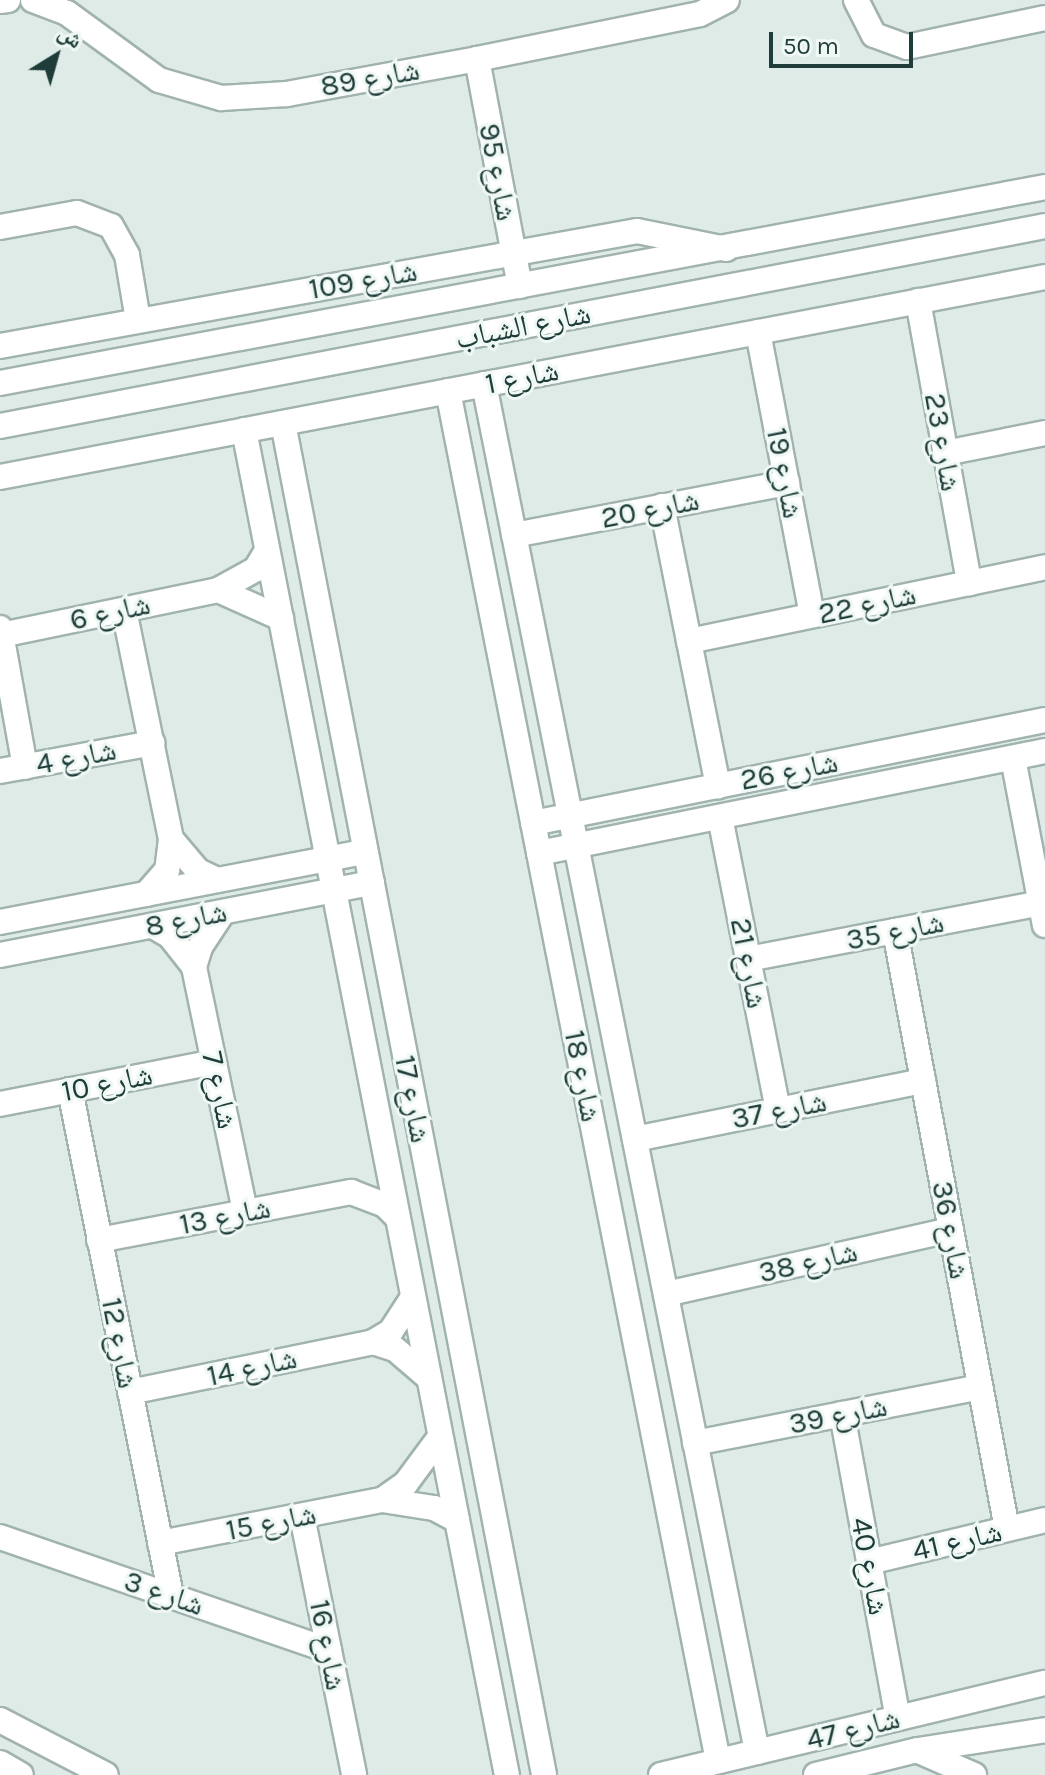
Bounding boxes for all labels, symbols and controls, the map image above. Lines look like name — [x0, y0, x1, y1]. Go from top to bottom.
north arrow — [16, 16, 96, 96]
scale bar — [773, 16, 917, 66]
text: ش — [53, 19, 88, 54]
text: 50 m — [783, 32, 839, 60]
street label: شارع 89 — [318, 52, 422, 104]
street label: شارع 95 — [471, 120, 525, 224]
street label: شارع 109 — [306, 253, 420, 307]
street label: شارع الشباب — [452, 295, 594, 357]
street label: شارع 1 — [482, 352, 562, 402]
street label: شارع 23 — [917, 390, 969, 494]
street label: شارع 19 — [759, 425, 811, 521]
street label: شارع 20 — [598, 482, 702, 536]
street label: شارع 22 — [815, 576, 919, 632]
street label: شارع 6 — [66, 586, 154, 638]
street label: شارع 4 — [33, 732, 119, 782]
street label: شارع 26 — [737, 744, 841, 798]
street label: شارع 8 — [142, 893, 230, 945]
street label: شارع 35 — [843, 904, 947, 958]
street label: شارع 21 — [723, 915, 775, 1011]
street label: شارع 18 — [557, 1027, 609, 1125]
street label: شارع 7 — [194, 1048, 246, 1132]
street label: شارع 17 — [387, 1052, 439, 1146]
street label: شارع 10 — [58, 1057, 156, 1109]
street label: شارع 37 — [728, 1083, 830, 1137]
street label: شارع 36 — [924, 1178, 978, 1282]
street label: شارع 13 — [177, 1190, 273, 1242]
street label: شارع 38 — [755, 1233, 861, 1291]
street label: شارع 12 — [94, 1295, 146, 1391]
street label: شارع 14 — [204, 1340, 300, 1394]
street label: شارع 39 — [786, 1388, 890, 1442]
street label: شارع 15 — [223, 1496, 319, 1548]
street label: شارع 41 — [909, 1513, 1005, 1569]
street label: شارع 40 — [843, 1514, 897, 1618]
street label: شارع 3 — [119, 1563, 209, 1623]
street label: شارع 16 — [302, 1597, 354, 1693]
street label: شارع 47 — [803, 1700, 903, 1758]

